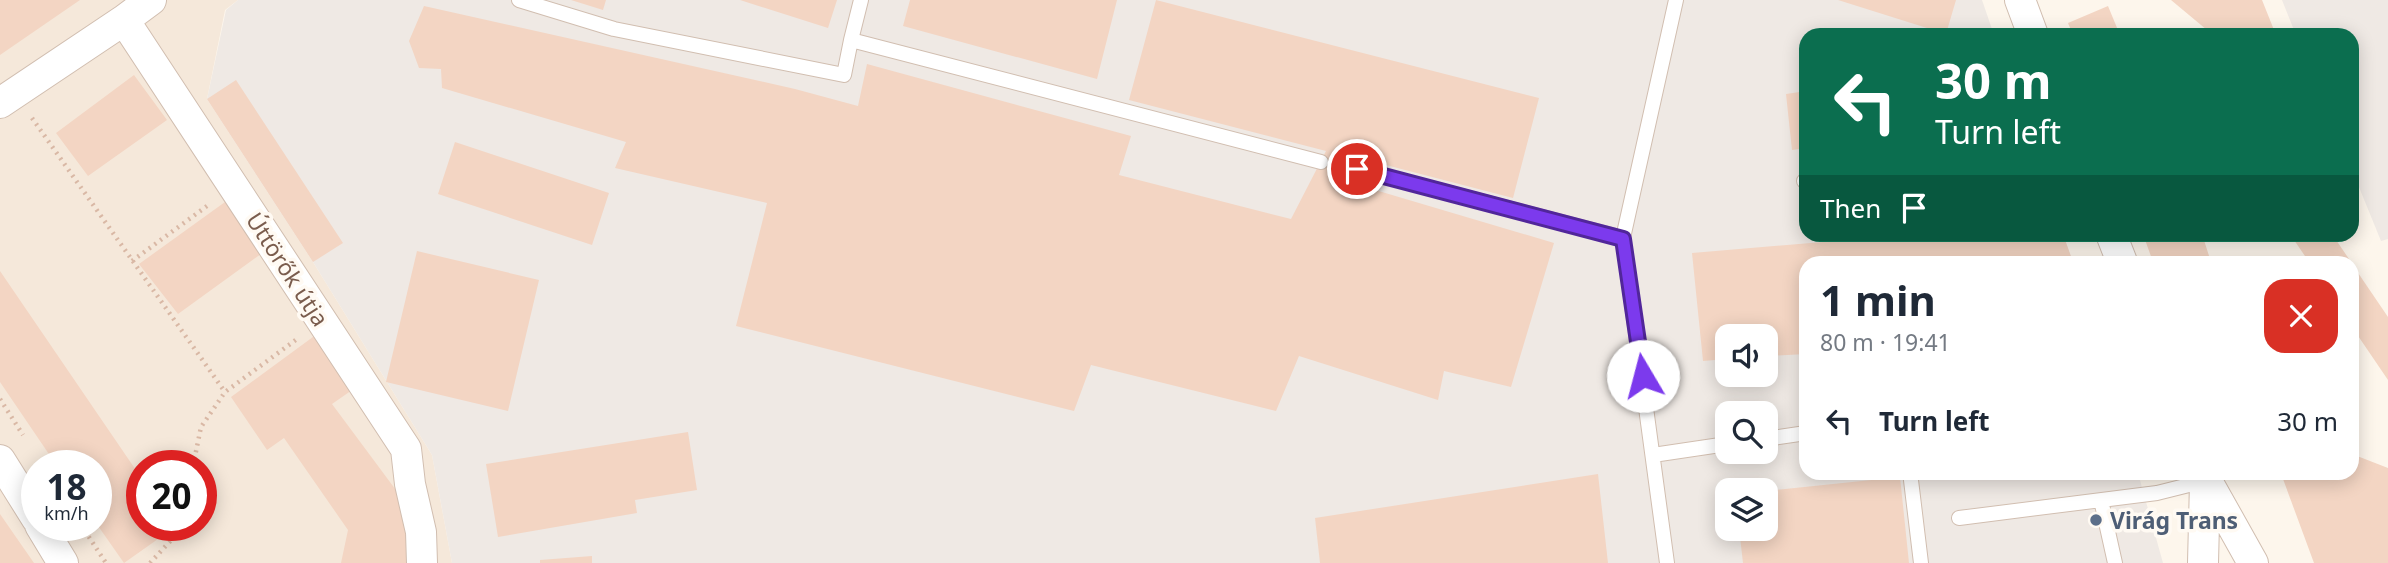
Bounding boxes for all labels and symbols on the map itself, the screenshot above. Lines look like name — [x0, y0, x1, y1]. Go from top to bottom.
pin — [1327, 139, 1387, 199]
street label: Úttörők útja — [239, 206, 337, 332]
position arrow — [1606, 339, 1680, 413]
speed limit sign: 20 — [126, 450, 217, 541]
place label: Virág Trans — [2110, 504, 2238, 536]
marker: Virág Trans — [2088, 512, 2104, 528]

